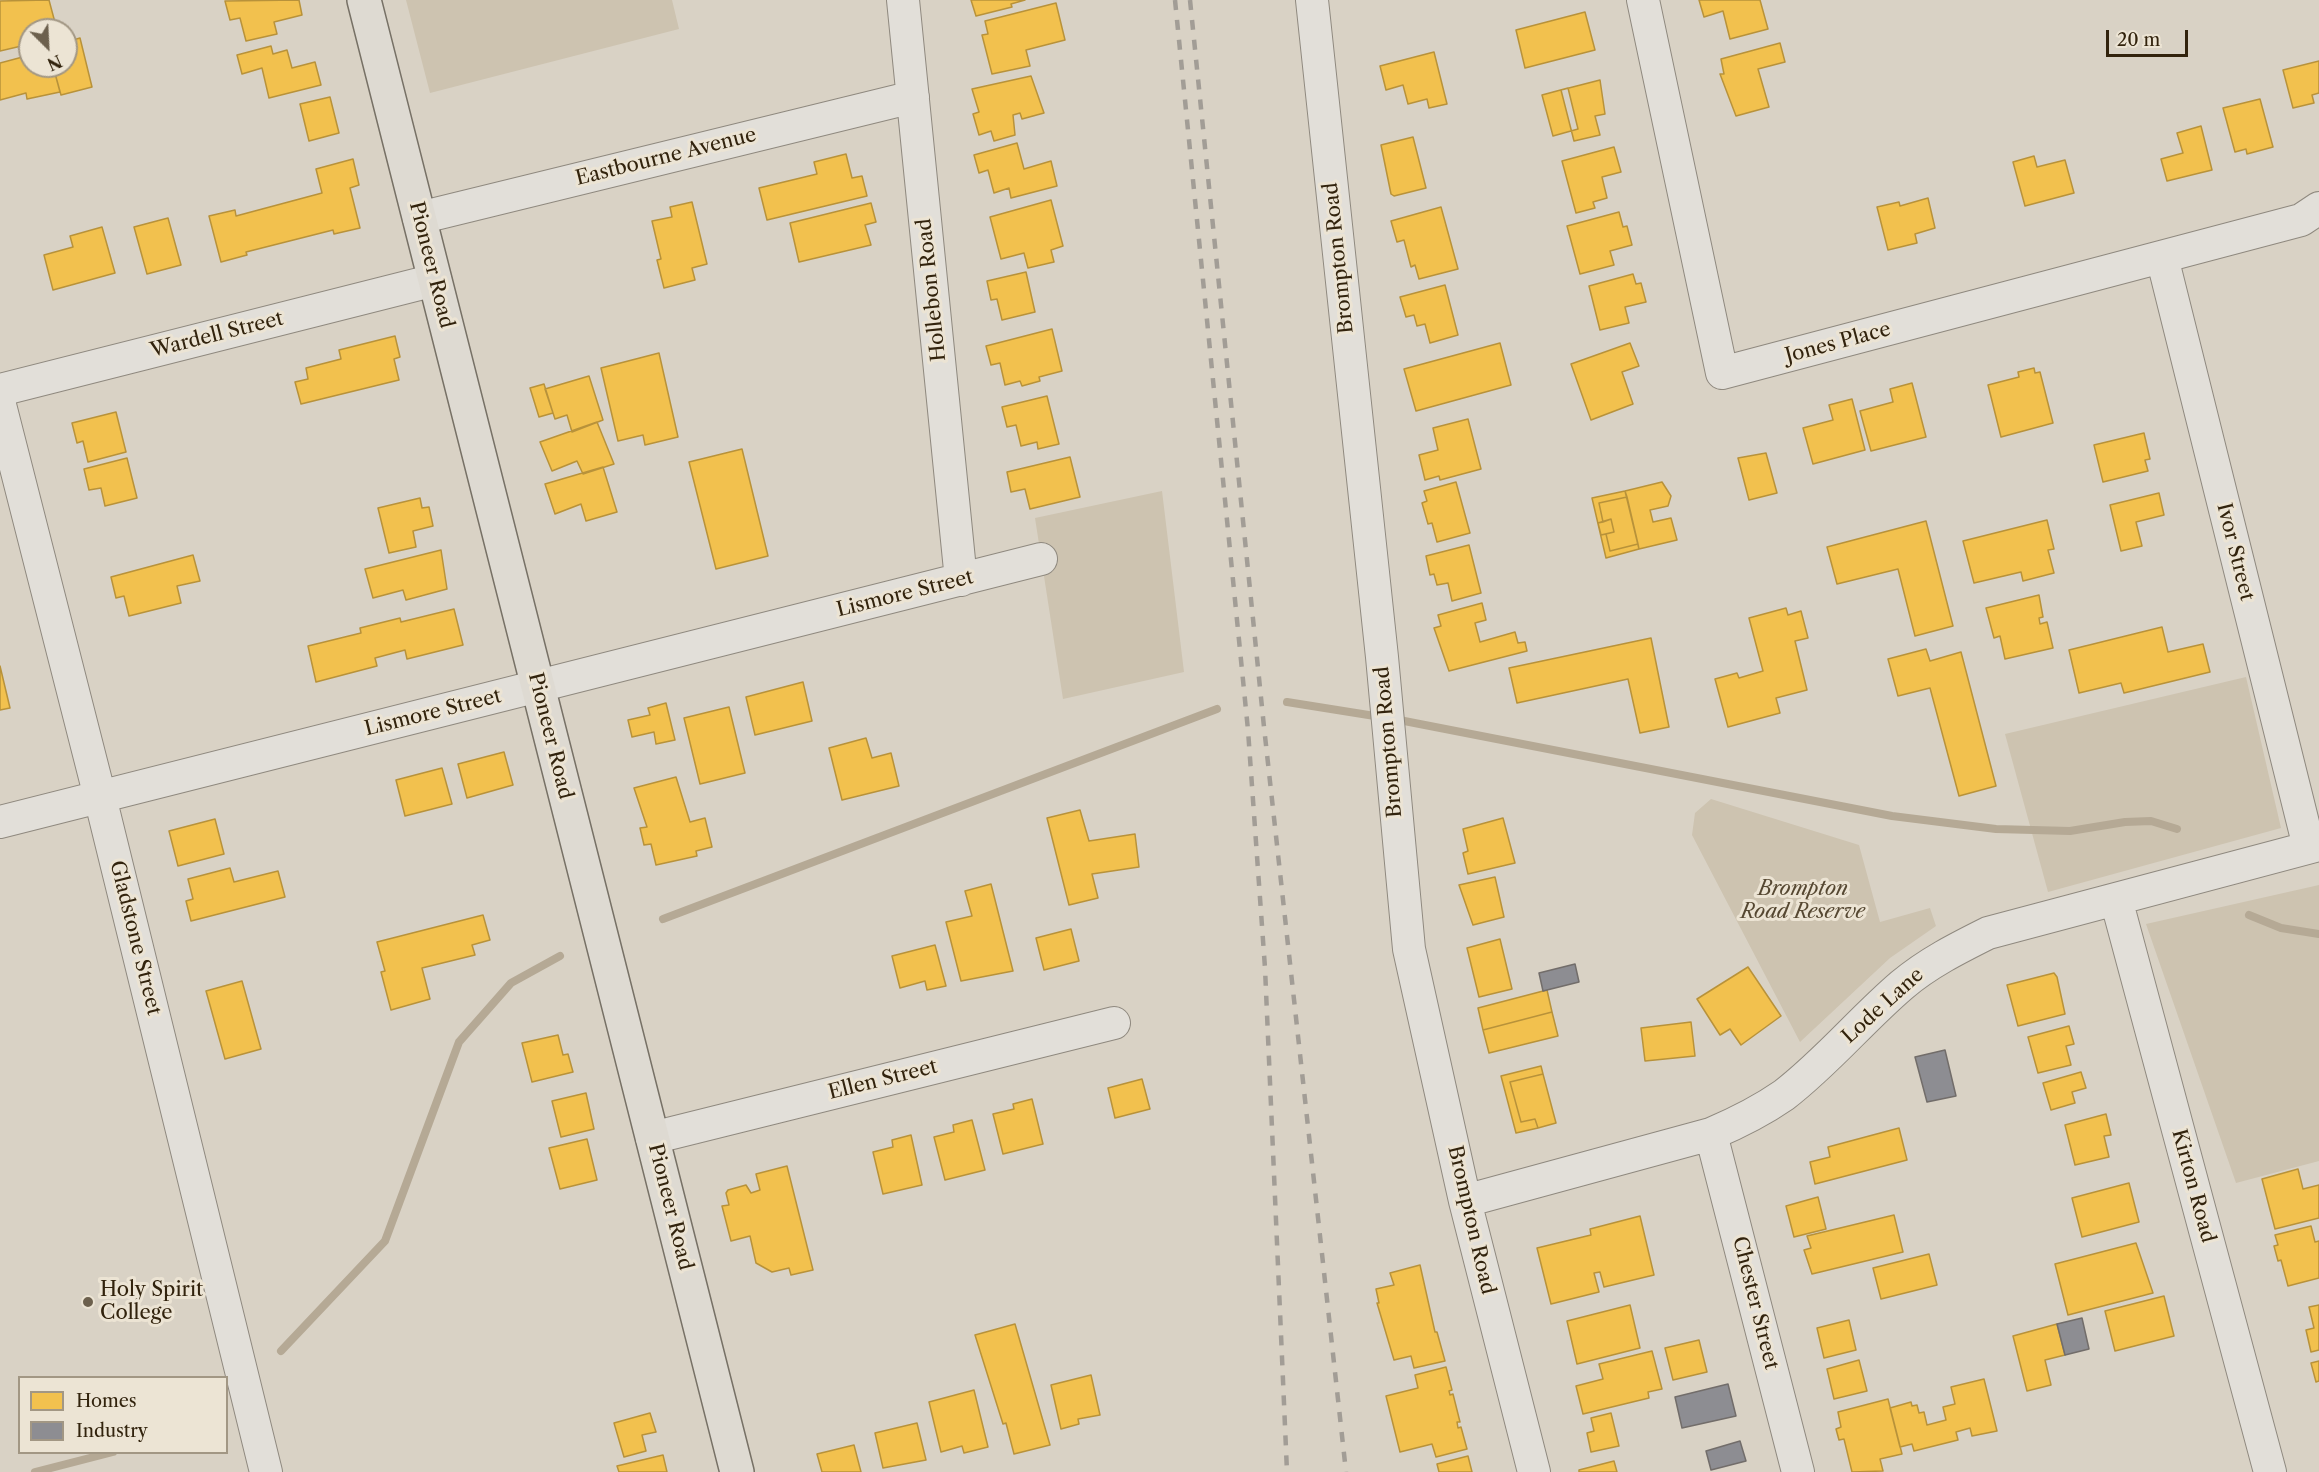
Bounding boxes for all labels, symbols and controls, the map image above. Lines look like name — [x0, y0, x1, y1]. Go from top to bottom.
north arrow — [18, 18, 78, 78]
scale bar — [2109, 18, 2192, 56]
text: 20 m — [2117, 29, 2160, 51]
text: N — [44, 51, 65, 75]
street label: Eastbourne Avenue — [573, 123, 759, 191]
street label: Brompton Road — [1319, 181, 1359, 335]
street label: Pioneer Road — [404, 199, 458, 331]
street label: Hollebon Road — [913, 217, 951, 363]
street label: Wardell Street — [148, 307, 286, 363]
street label: Jones Place — [1783, 317, 1893, 369]
street label: Ivor Street — [2211, 501, 2259, 603]
street label: Lismore Street — [834, 565, 976, 623]
street label: Brompton Road — [1370, 665, 1408, 819]
street label: Pioneer Road — [523, 670, 577, 802]
street label: Lismore Street — [362, 684, 504, 742]
street label: Gladstone Street — [104, 858, 166, 1018]
park label: Brompton Road Reserve — [1741, 877, 1865, 924]
street label: Lode Lane — [1837, 963, 1929, 1049]
street label: Ellen Street — [826, 1055, 940, 1105]
street label: Kirton Road — [2166, 1127, 2220, 1245]
street label: Pioneer Road — [643, 1141, 697, 1273]
street label: Brompton Road — [1442, 1143, 1500, 1297]
street label: Chester Street — [1727, 1234, 1783, 1372]
place label: Holy Spirit College — [100, 1278, 203, 1325]
marker: Holy Spirit College — [81, 1295, 95, 1309]
legend — [18, 1376, 228, 1454]
text: Homes — [76, 1390, 137, 1412]
text: Industry — [76, 1420, 148, 1442]

